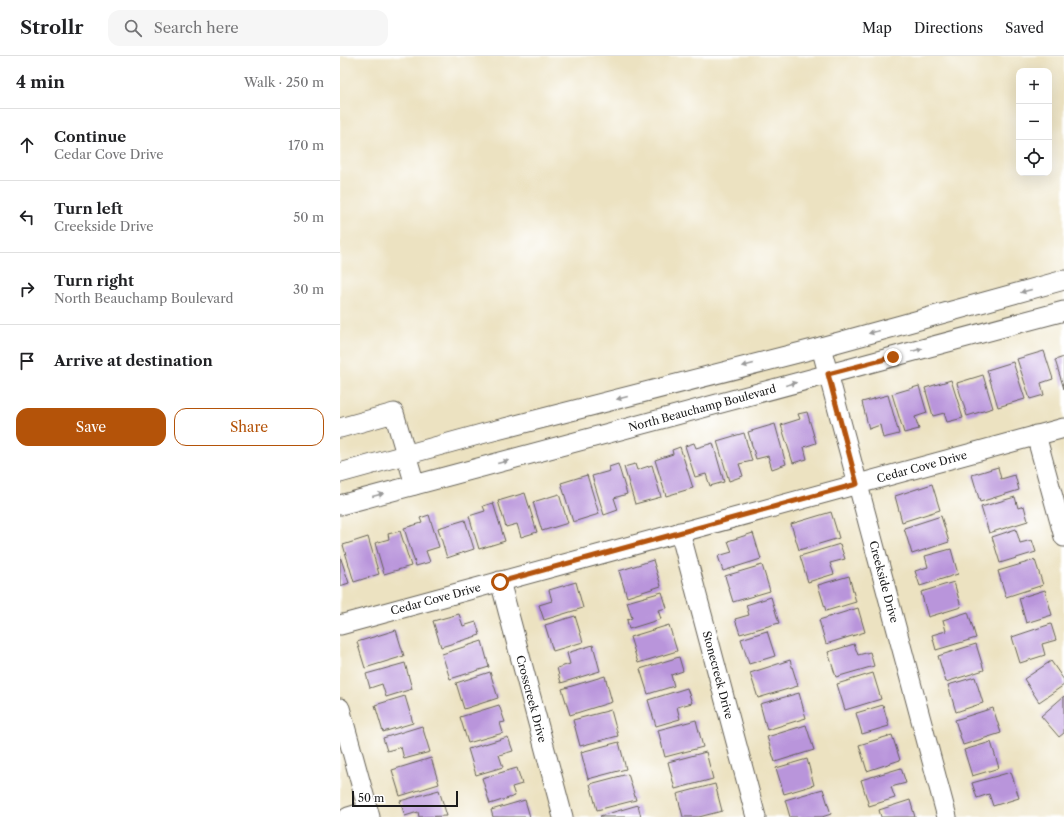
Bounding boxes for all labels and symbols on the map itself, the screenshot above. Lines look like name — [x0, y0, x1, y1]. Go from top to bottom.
one-way arrow — [1020, 288, 1033, 294]
one-way arrow — [868, 329, 880, 335]
one-way arrow — [911, 347, 923, 353]
route end — [884, 348, 902, 366]
one-way arrow — [742, 363, 754, 369]
street label: North Beauchamp Boulevard — [627, 381, 778, 434]
one-way arrow — [785, 381, 797, 387]
one-way arrow — [616, 395, 629, 401]
street label: Cedar Cove Drive — [875, 448, 968, 486]
one-way arrow — [497, 458, 510, 464]
one-way arrow — [372, 492, 384, 498]
street label: Creekside Drive — [866, 539, 902, 624]
route start — [491, 573, 509, 591]
street label: Cedar Cove Drive — [389, 580, 482, 618]
street label: Stonecreek Drive — [700, 629, 737, 721]
street label: Crosscreek Drive — [513, 654, 550, 744]
scale bar — [352, 789, 458, 808]

